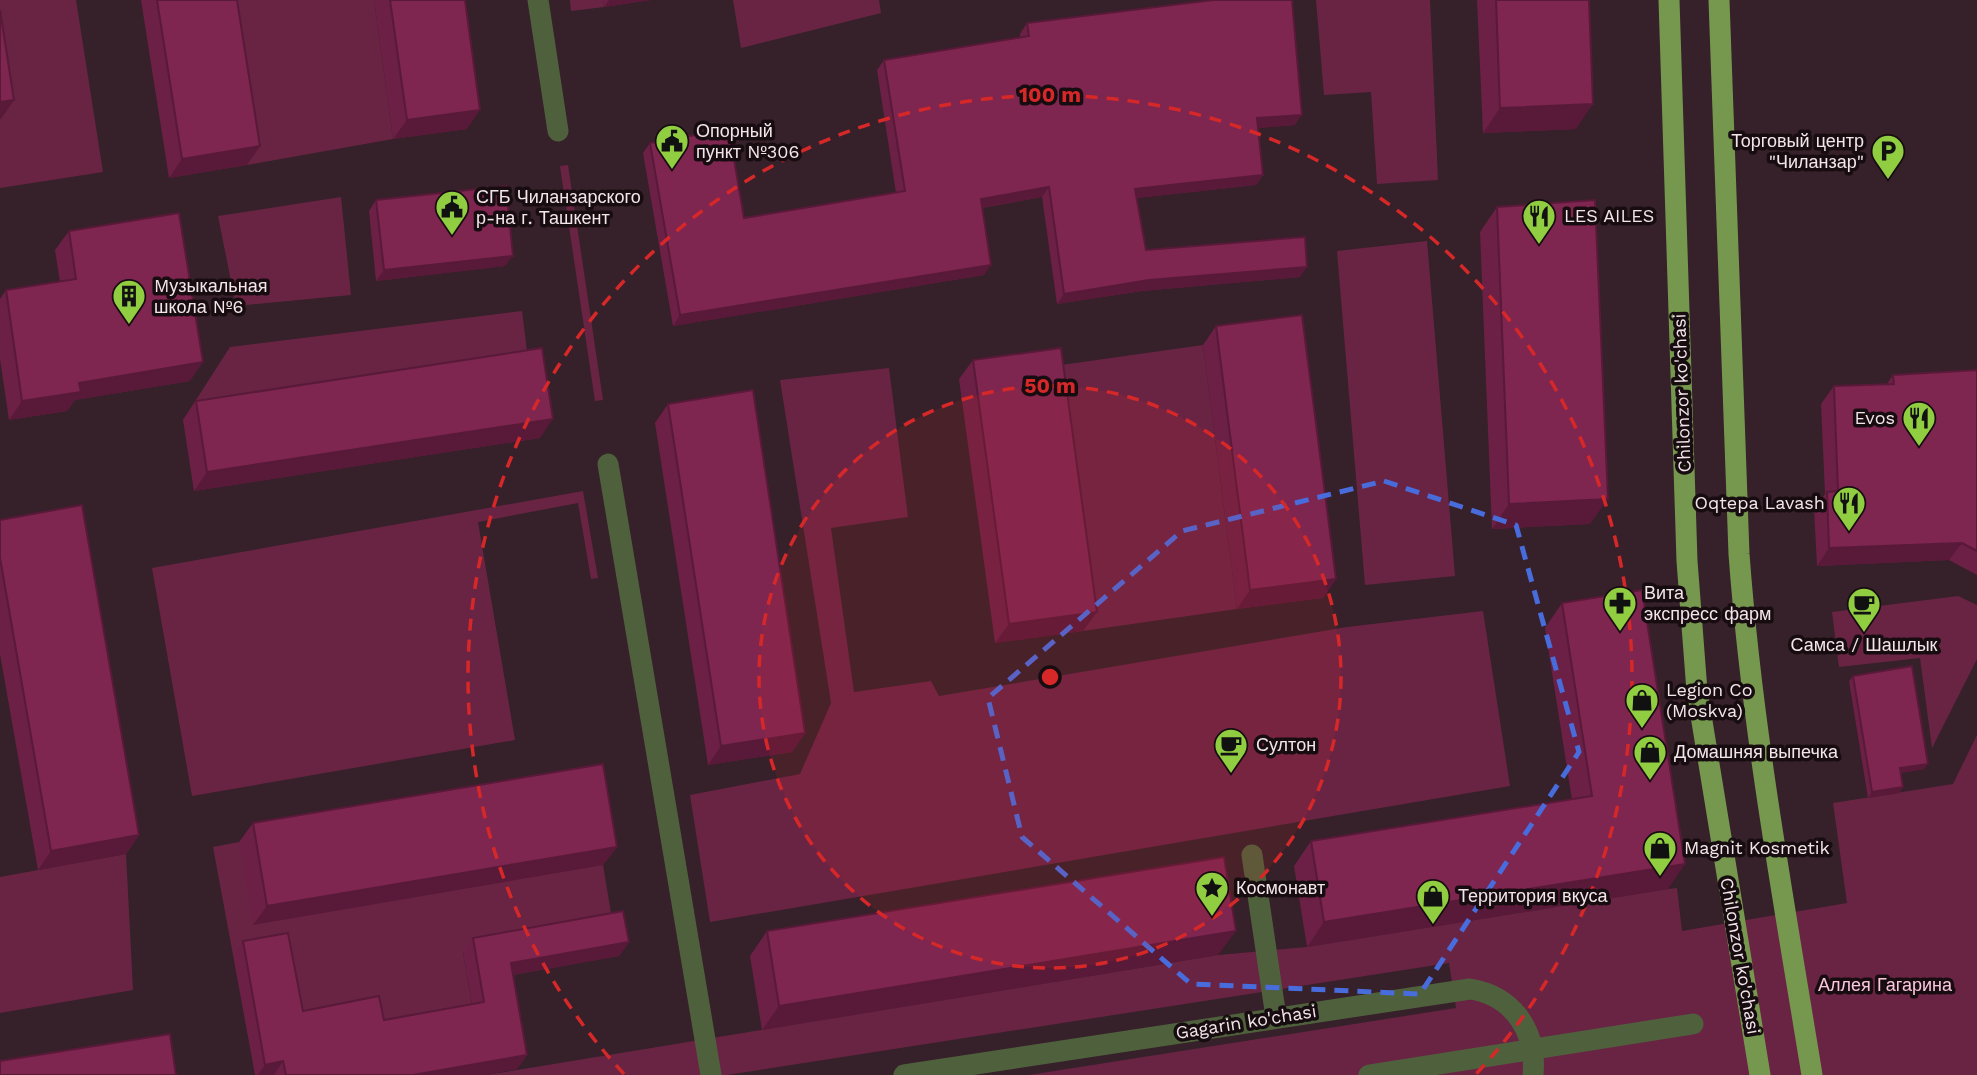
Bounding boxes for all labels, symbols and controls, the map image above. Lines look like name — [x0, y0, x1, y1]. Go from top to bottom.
text: 100 m — [1019, 82, 1081, 107]
place label: Опорный пункт №306 — [696, 120, 799, 162]
public building icon: Опорный пункт №306 — [653, 122, 691, 171]
place label: Торговый центр "Чиланзар" — [1731, 130, 1864, 172]
parking icon: Торговый центр "Чиланзар" — [1869, 132, 1907, 181]
place label: СГБ Чиланзарского р-на г. Ташкент — [476, 186, 641, 228]
public building icon: СГБ Чиланзарского р-на г. Ташкент — [433, 188, 471, 237]
restaurant icon: LES AILES — [1520, 197, 1558, 246]
place label: LES AILES — [1564, 205, 1654, 226]
place label: Mузыкальная школа №6 — [154, 275, 267, 317]
building icon: Mузыкальная школа №6 — [110, 277, 148, 326]
street label: Chilonzor ko'chasi — [1668, 313, 1695, 473]
text: 50 m — [1024, 373, 1076, 398]
restaurant icon: Evos — [1900, 399, 1938, 448]
place label: Evos — [1854, 407, 1895, 428]
restaurant icon: Oqtepa Lavash — [1830, 484, 1868, 533]
place label: Oqtepa Lavash — [1695, 492, 1825, 513]
place label: Вита экспресс фарм — [1644, 582, 1771, 624]
pharmacy icon: Вита экспресс фарм — [1601, 584, 1639, 633]
cafe icon: Самса / Шашлык — [1845, 585, 1883, 634]
place label: Самса / Шашлык — [1790, 634, 1938, 655]
centre of rings — [1038, 665, 1062, 689]
place label: Legion Co (Moskva) — [1666, 679, 1752, 721]
shop icon: Legion Co (Moskva) — [1623, 681, 1661, 730]
cafe icon: Султон — [1212, 726, 1250, 775]
shop icon: Домашняя выпечка — [1631, 733, 1669, 782]
place label: Султон — [1256, 734, 1316, 755]
place label: Домашняя выпечка — [1674, 741, 1839, 762]
shop icon: Magnit Kosmetik — [1641, 829, 1679, 878]
place label: Magnit Kosmetik — [1684, 837, 1830, 858]
place icon: Космонавт — [1193, 869, 1231, 918]
street label: Chilonzor ko'chasi — [1716, 876, 1765, 1036]
place label: Космонавт — [1236, 877, 1325, 898]
shop icon: Территория вкуса — [1414, 877, 1452, 926]
place label: Территория вкуса — [1458, 885, 1609, 906]
park label: Аллея Гагарина — [1818, 974, 1953, 995]
street label: Gagarin ko'chasi — [1174, 1000, 1318, 1043]

